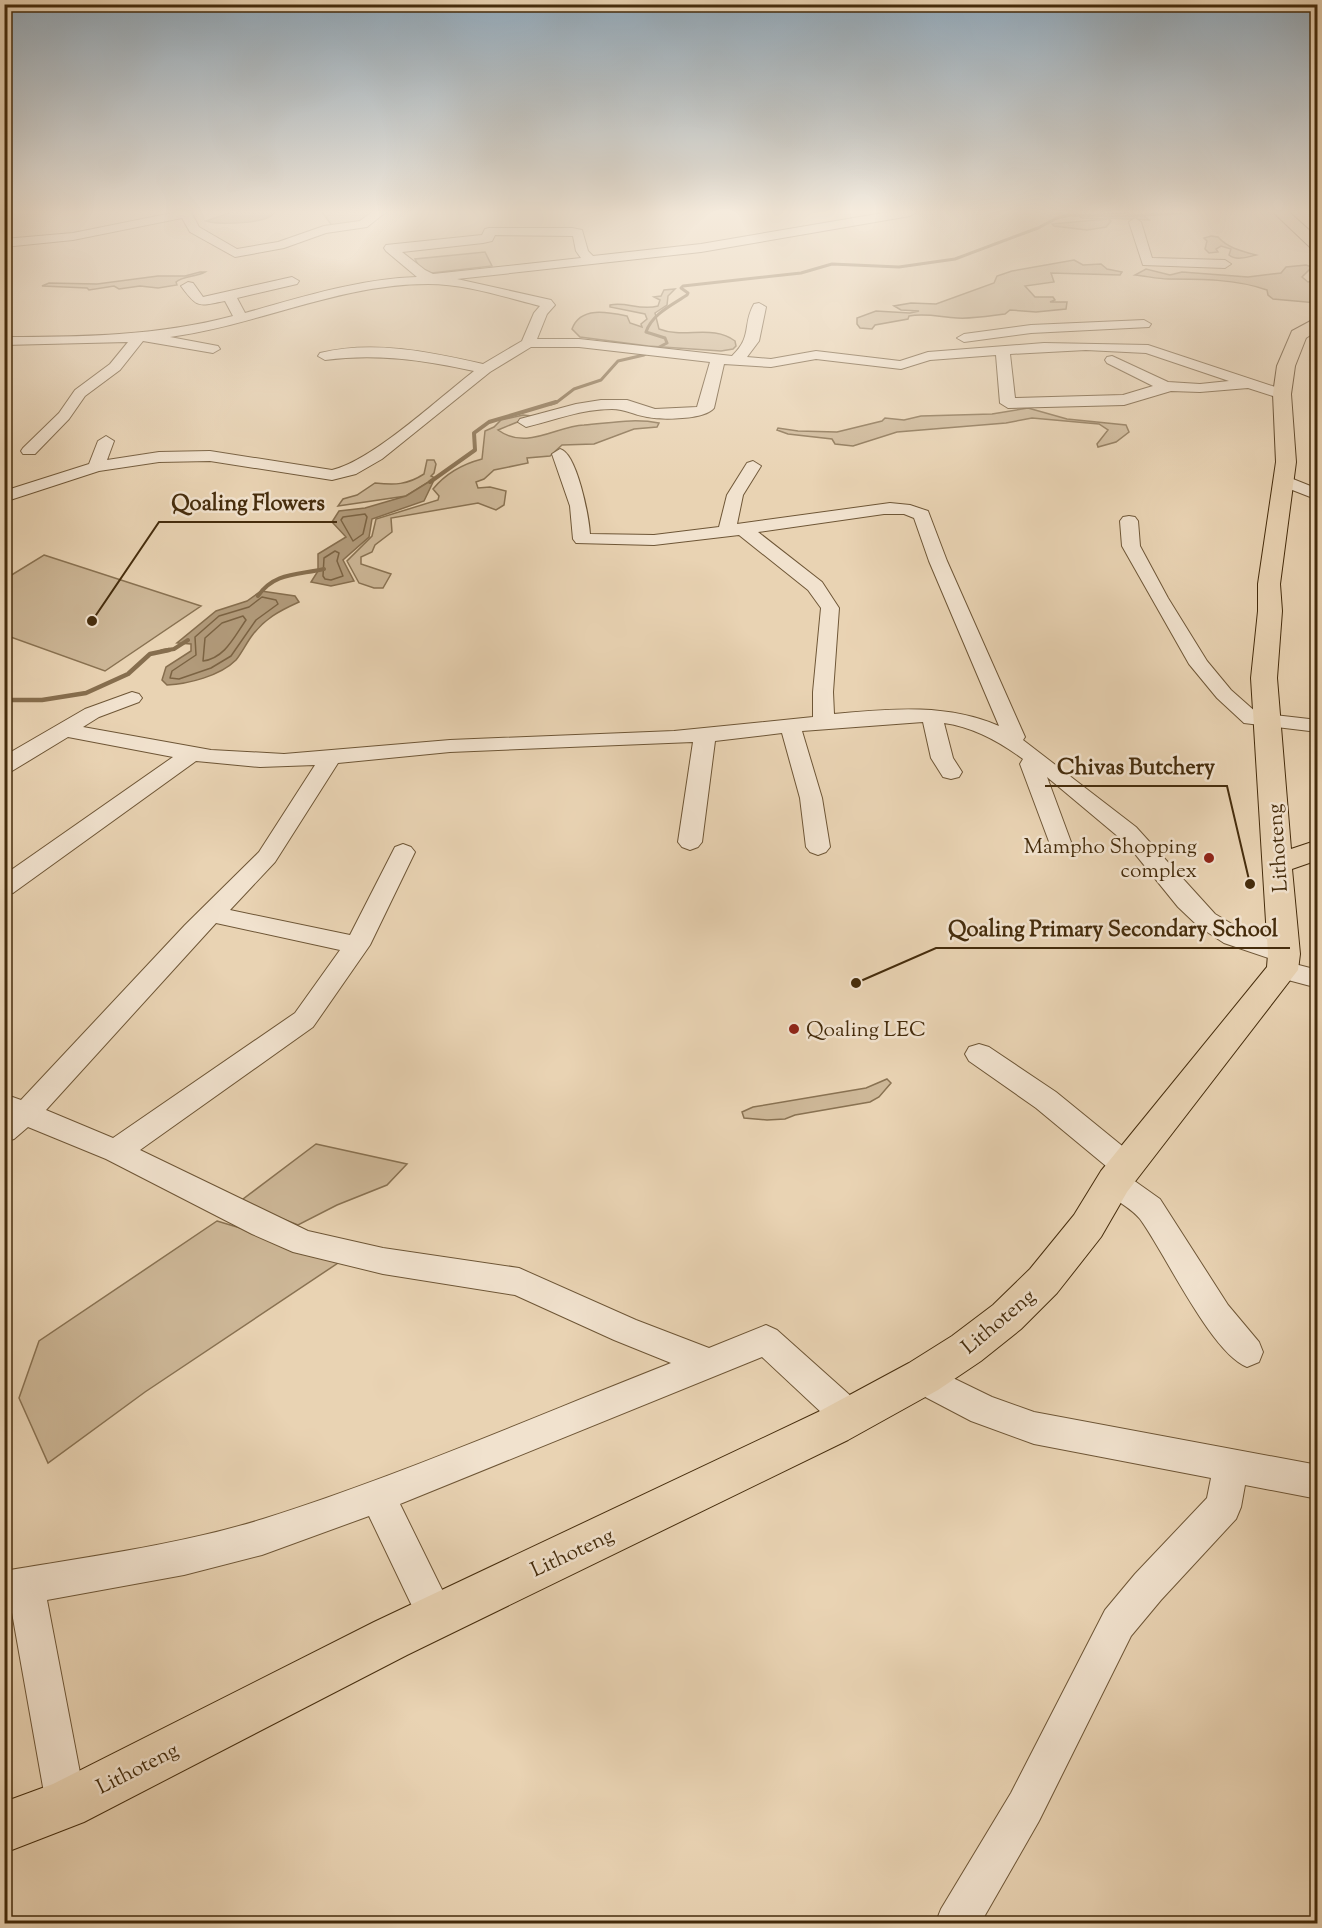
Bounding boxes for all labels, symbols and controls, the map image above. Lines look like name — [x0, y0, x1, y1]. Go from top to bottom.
callout: Qoaling Flowers — [159, 482, 337, 522]
text: Qoaling Flowers — [171, 489, 325, 521]
callout: Chivas Butchery — [1045, 746, 1227, 786]
text: Chivas Butchery — [1057, 753, 1215, 785]
street label: Lithoteng — [1261, 803, 1297, 893]
place label: Mampho Shopping complex — [1024, 833, 1197, 887]
marker: Mampho Shopping complex — [1202, 851, 1216, 865]
callout: Qoaling Primary Secondary School — [936, 908, 1290, 948]
text: Qoaling Primary Secondary School — [948, 915, 1279, 947]
place label: Qoaling LEC — [806, 1016, 926, 1046]
marker: Qoaling LEC — [787, 1022, 801, 1036]
street label: Lithoteng — [956, 1283, 1043, 1363]
street label: Lithoteng — [526, 1521, 619, 1586]
street label: Lithoteng — [92, 1736, 184, 1803]

